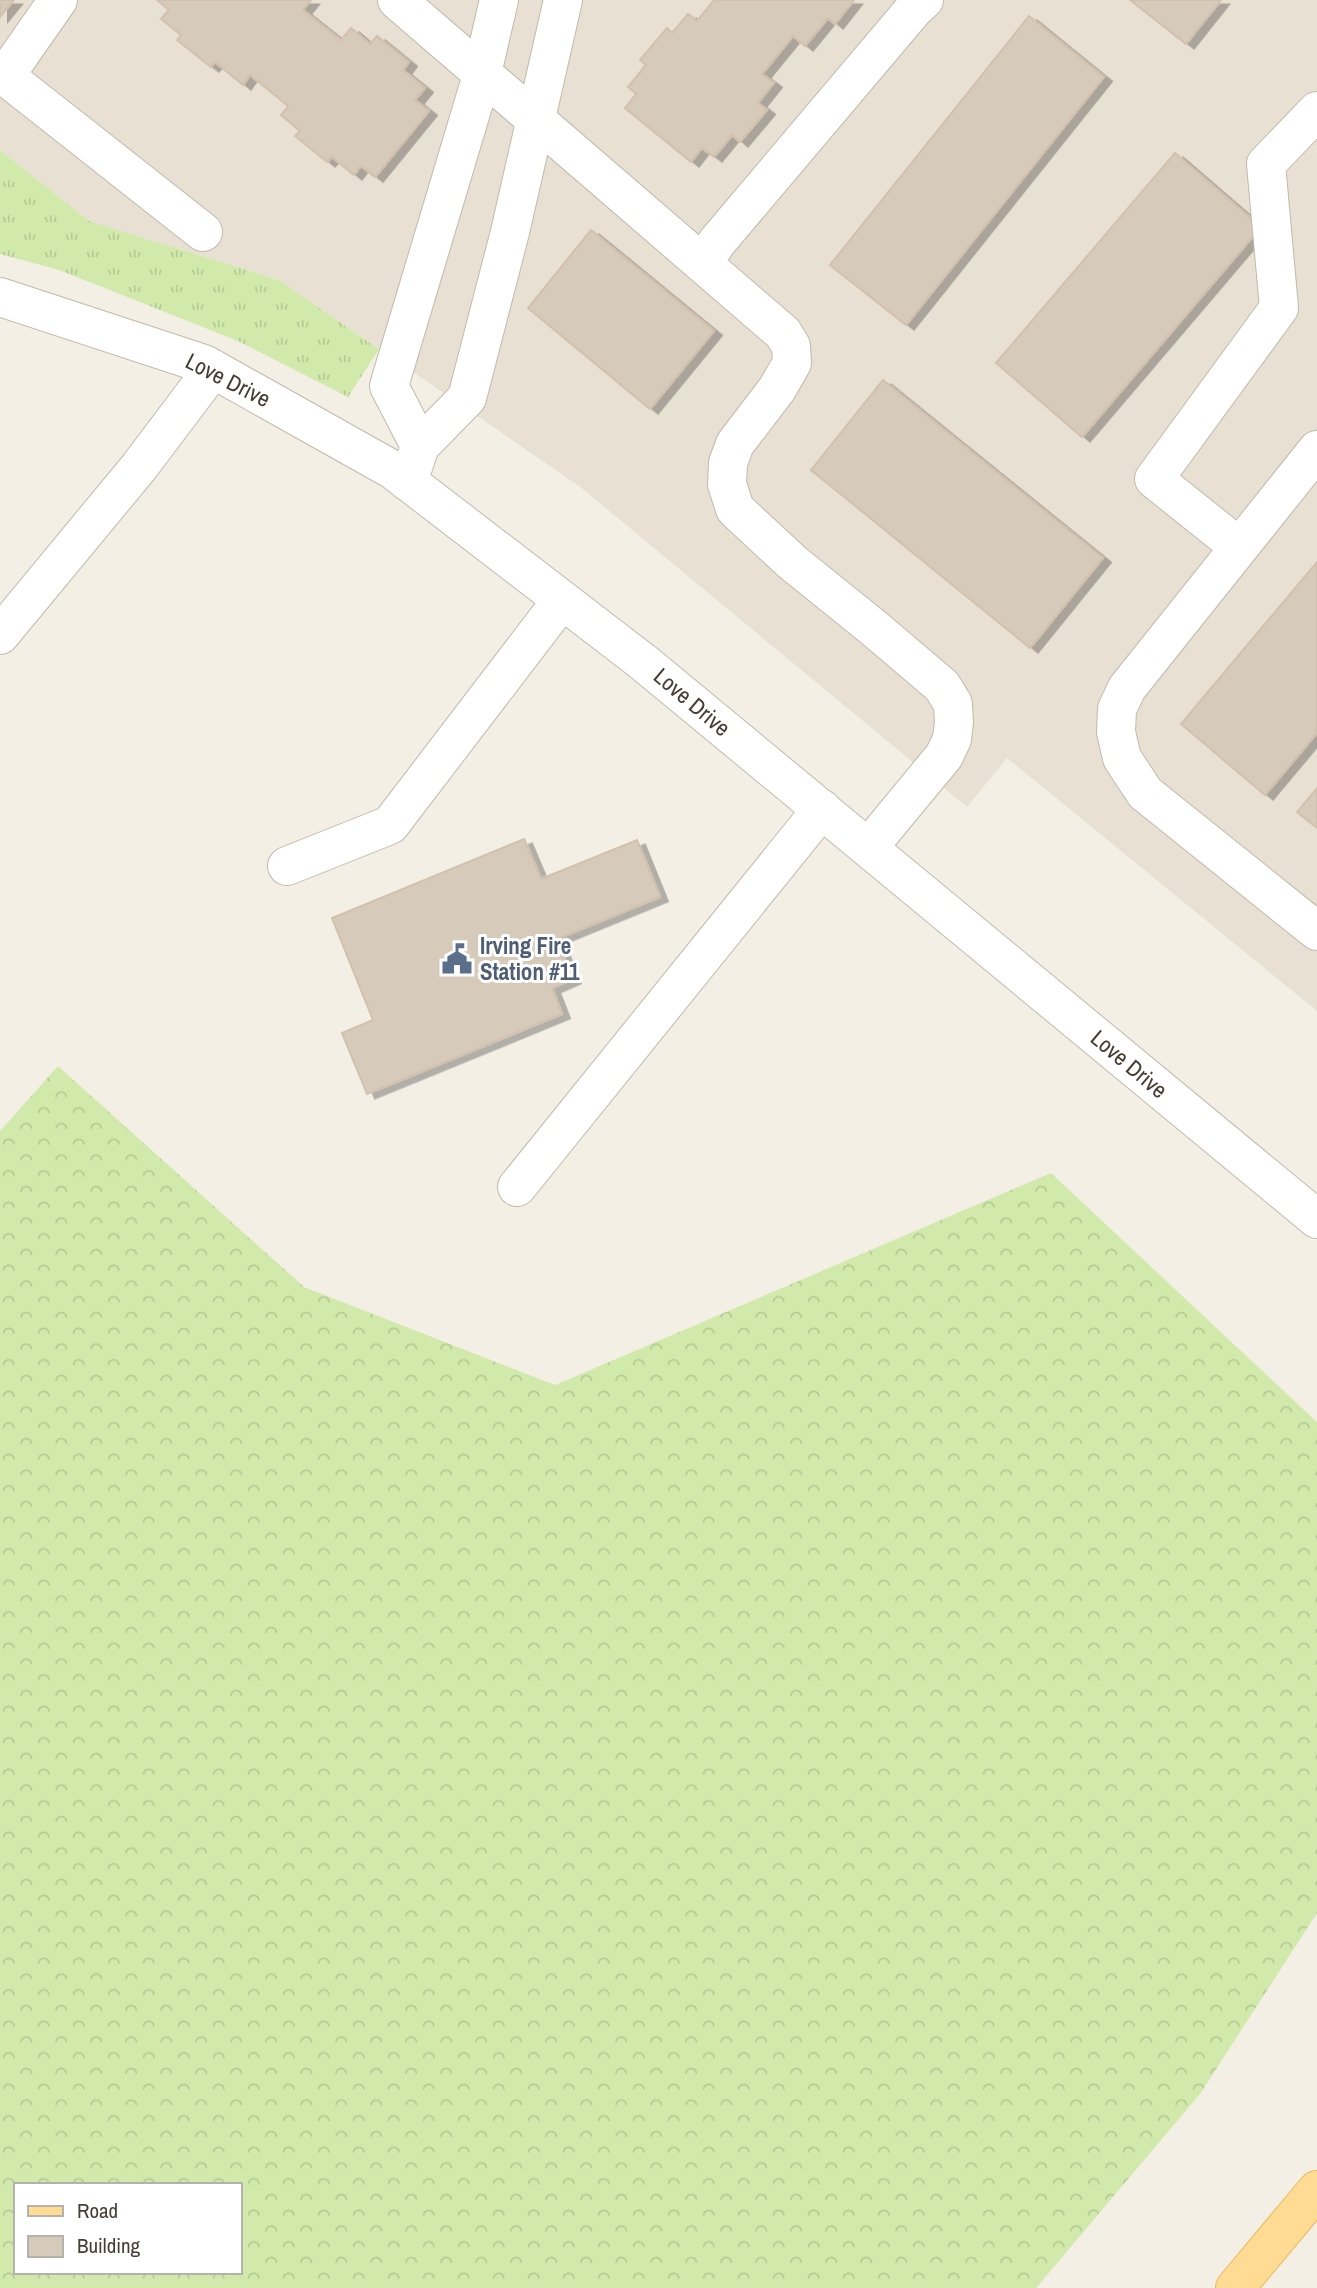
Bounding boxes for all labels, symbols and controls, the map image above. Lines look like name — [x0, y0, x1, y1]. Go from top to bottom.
street label: Love Drive — [181, 345, 276, 414]
street label: Love Drive — [647, 660, 737, 743]
place label: Irving Fire Station #11 — [480, 930, 580, 987]
public building icon: Irving Fire Station #11 — [440, 942, 474, 976]
street label: Love Drive — [1084, 1022, 1174, 1105]
legend — [14, 2183, 242, 2274]
text: Road — [77, 2196, 118, 2225]
text: Building — [77, 2231, 141, 2260]

